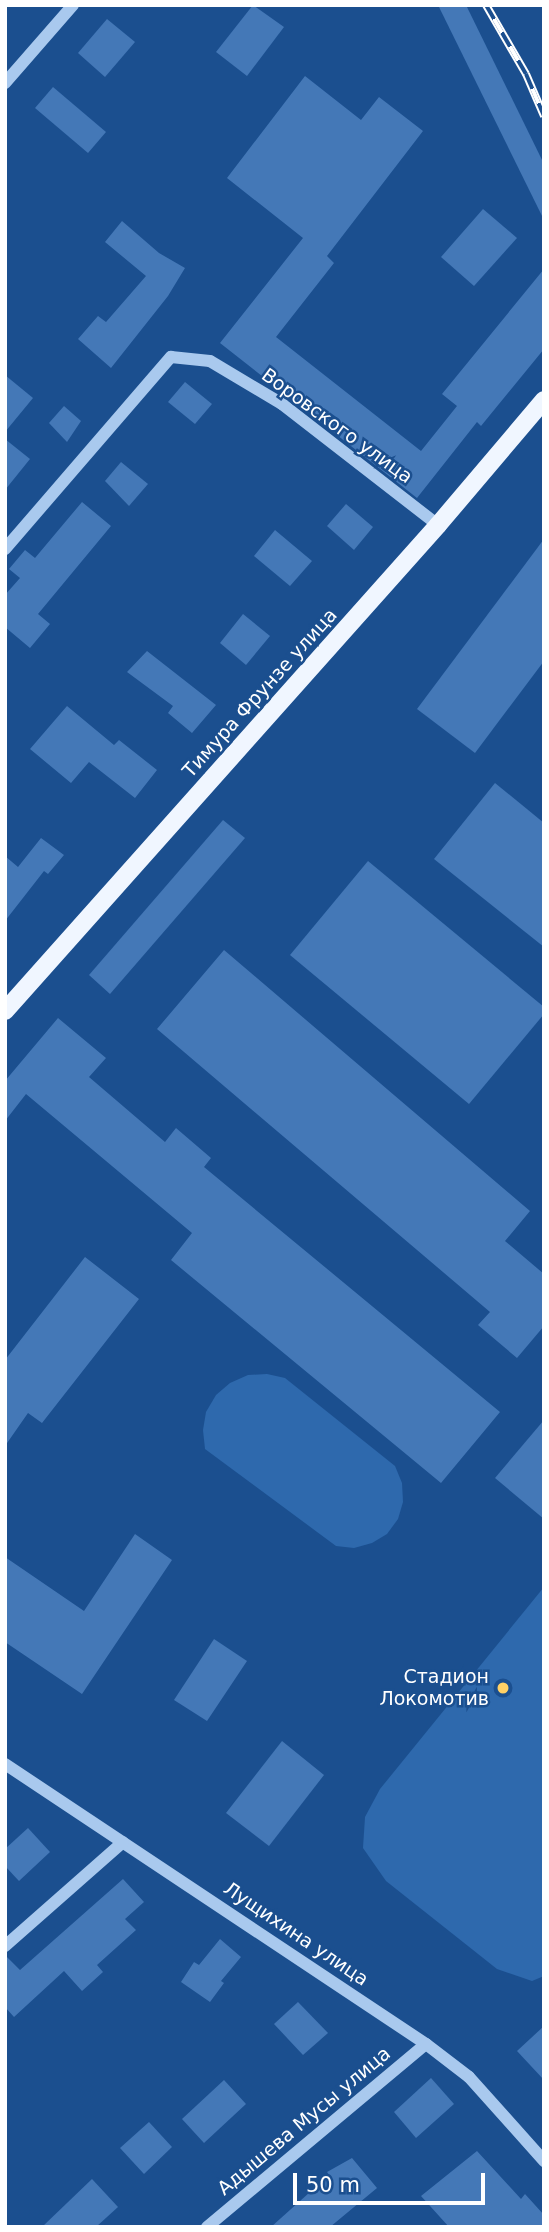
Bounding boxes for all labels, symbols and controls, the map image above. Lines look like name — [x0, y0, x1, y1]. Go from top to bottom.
street label: Воровского улица — [257, 364, 417, 488]
street label: Тимура Фрунзе улица — [178, 604, 342, 782]
place label: Стадион Локомотив — [379, 1666, 489, 1710]
marker: Стадион Локомотив — [495, 1680, 511, 1696]
street label: Лущихина улица — [219, 1877, 373, 1991]
street label: Адышева Мусы улица — [213, 2042, 395, 2200]
scale bar — [297, 2158, 490, 2202]
text: 50 m — [306, 2173, 360, 2197]

